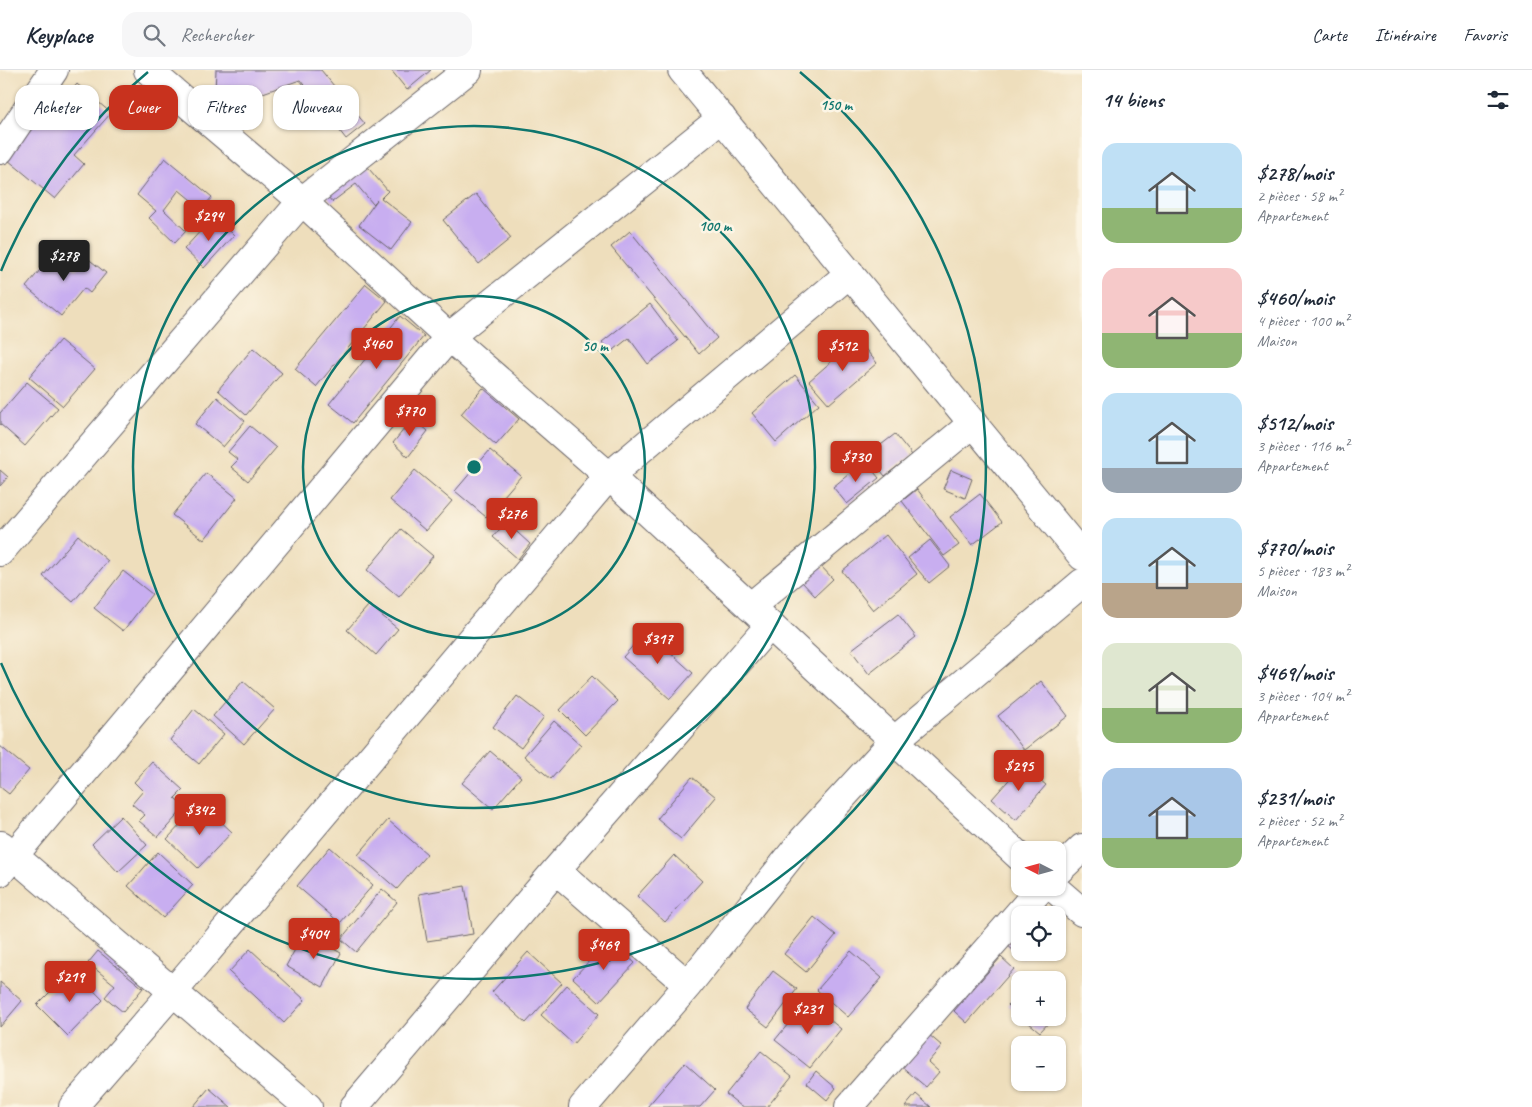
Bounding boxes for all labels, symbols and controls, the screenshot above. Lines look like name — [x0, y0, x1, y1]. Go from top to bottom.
search box — [122, 12, 472, 57]
text: Keyplace — [25, 20, 92, 50]
icon: search — [140, 21, 168, 49]
text: Rechercher — [180, 23, 253, 47]
text: Carte — [1312, 24, 1347, 46]
text: Itinéraire — [1375, 24, 1436, 46]
text: Favoris — [1464, 24, 1507, 46]
chip: Acheter — [15, 85, 99, 130]
chip: Louer — [109, 85, 178, 130]
chip: Filtres — [188, 85, 263, 130]
chip: Nouveau — [273, 85, 359, 130]
icon: filters — [1484, 86, 1512, 114]
text: 14 biens — [1102, 87, 1163, 113]
text: 150 m — [820, 96, 854, 115]
text: $278/mois — [1257, 160, 1333, 186]
icon: home — [1142, 163, 1202, 223]
text: 2 pièces · 58 m² — [1257, 186, 1342, 206]
pin: $294 — [179, 200, 239, 242]
text: $294 — [195, 206, 223, 226]
text: Appartement — [1257, 206, 1328, 226]
text: 100 m — [699, 217, 733, 236]
pin: $278 — [34, 240, 94, 282]
text: $278 — [50, 246, 78, 266]
text: $460/mois — [1257, 285, 1334, 311]
icon: home — [1142, 288, 1202, 348]
text: 4 pièces · 100 m² — [1257, 311, 1349, 331]
pin: $460 — [347, 328, 407, 370]
pin: $512 — [813, 330, 873, 372]
text: Maison — [1257, 331, 1297, 351]
text: $460 — [362, 334, 392, 354]
text: $512 — [829, 336, 857, 356]
text: 50 m — [582, 337, 609, 356]
pin: $770 — [380, 394, 440, 437]
text: $770 — [396, 401, 424, 421]
text: $512/mois — [1257, 410, 1333, 436]
icon: home — [1142, 413, 1202, 473]
text: 3 pièces · 116 m² — [1257, 436, 1349, 456]
pin: $730 — [826, 440, 886, 483]
text: $730 — [842, 447, 870, 467]
text: Appartement — [1257, 456, 1328, 476]
centre of rings — [465, 458, 483, 476]
pin: $276 — [482, 498, 542, 540]
text: $276 — [497, 504, 527, 524]
text: $770/mois — [1257, 535, 1333, 561]
icon: home — [1142, 538, 1202, 598]
text: 5 pièces · 183 m² — [1257, 561, 1349, 581]
text: Maison — [1257, 581, 1297, 601]
pin: $317 — [628, 622, 688, 665]
text: $317 — [644, 629, 672, 649]
text: $469/mois — [1257, 660, 1333, 686]
icon: home — [1142, 663, 1202, 723]
text: 3 pièces · 104 m² — [1257, 686, 1349, 706]
text: Appartement — [1257, 706, 1328, 726]
pin: $295 — [989, 750, 1049, 792]
text: $295 — [1005, 756, 1033, 776]
text: $231/mois — [1257, 785, 1333, 811]
icon: home — [1142, 788, 1202, 848]
pin: $342 — [170, 794, 230, 836]
text: $342 — [186, 800, 214, 820]
text: 2 pièces · 52 m² — [1257, 811, 1342, 831]
text: Appartement — [1257, 831, 1328, 851]
north arrow — [1011, 841, 1066, 896]
map controls — [1011, 841, 1066, 1091]
button: locate — [1011, 906, 1066, 961]
pin: $404 — [284, 918, 344, 960]
text: $404 — [300, 924, 328, 944]
pin: $469 — [574, 928, 634, 971]
text: $469 — [590, 935, 618, 955]
pin: $219 — [40, 960, 100, 1003]
text: $219 — [56, 967, 84, 987]
button: + — [1011, 971, 1066, 1026]
pin: $231 — [778, 992, 838, 1035]
text: $231 — [794, 999, 822, 1019]
button: − — [1011, 1036, 1066, 1091]

